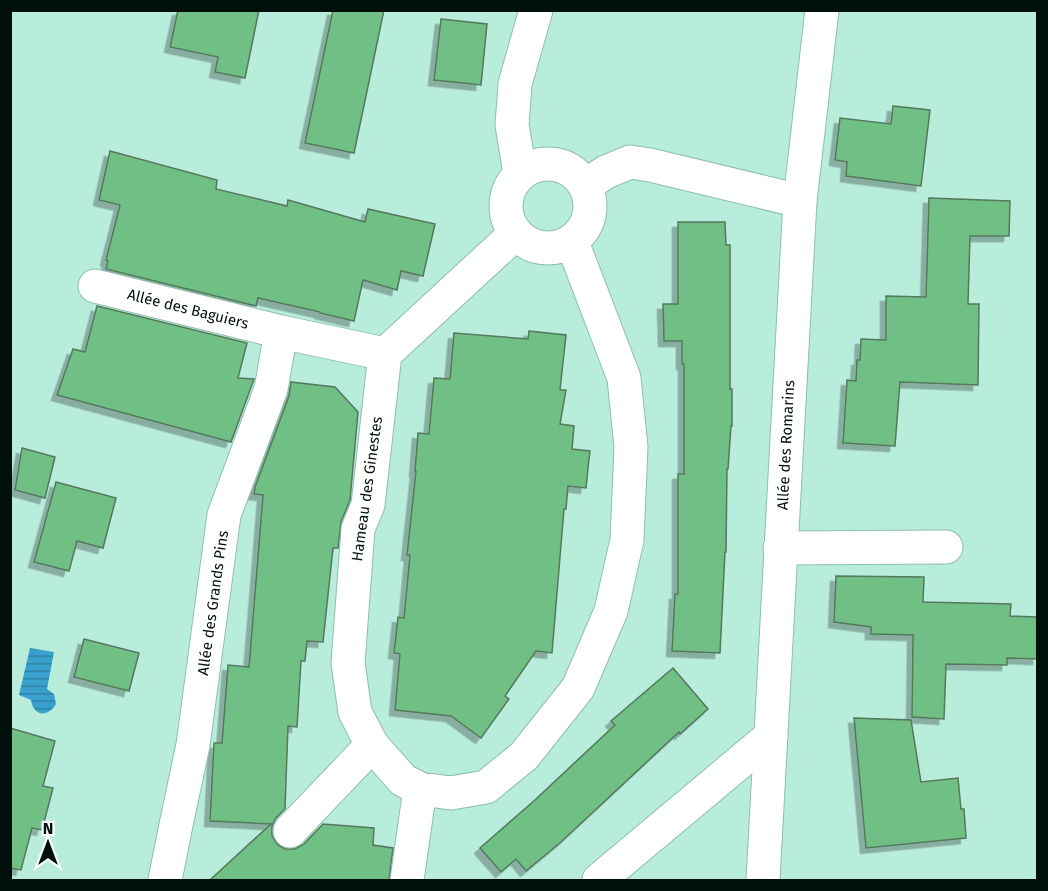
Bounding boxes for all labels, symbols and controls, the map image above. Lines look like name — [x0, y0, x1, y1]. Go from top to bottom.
street label: Allée des Baguiers — [126, 285, 250, 333]
street label: Allée des Romarins — [774, 380, 798, 510]
street label: Hameau des Ginestes — [348, 415, 386, 563]
street label: Allée des Grands Pins — [194, 529, 232, 677]
north arrow — [18, 813, 78, 873]
text: N — [43, 819, 53, 838]

